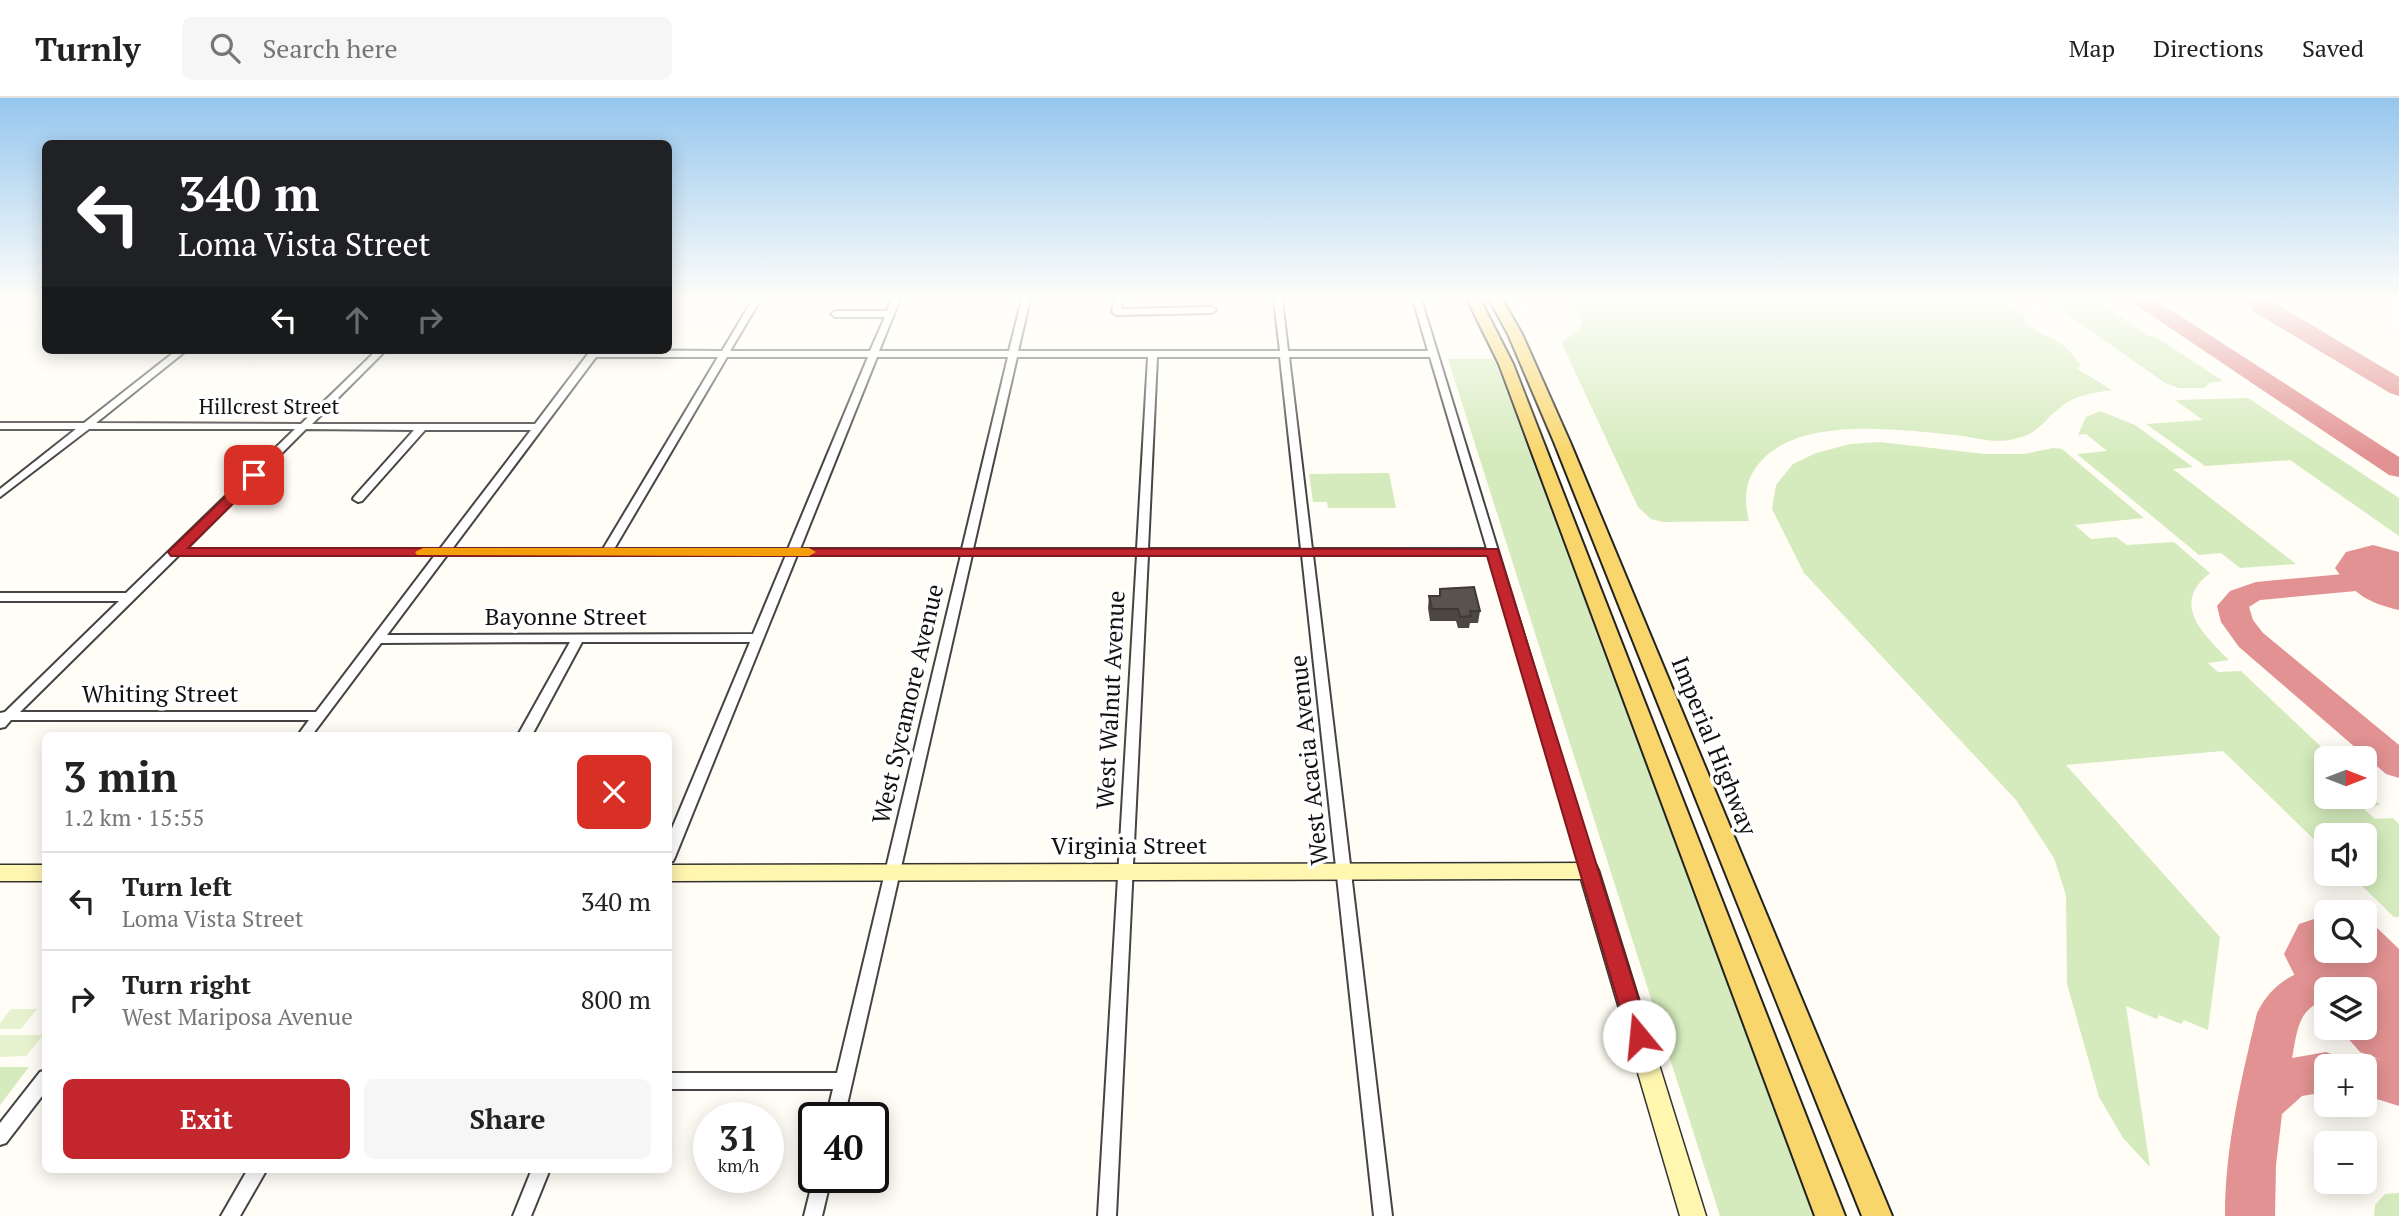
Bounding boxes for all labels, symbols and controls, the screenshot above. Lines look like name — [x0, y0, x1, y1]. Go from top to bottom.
search box — [182, 17, 672, 80]
text: Turnly — [35, 27, 140, 70]
icon: search — [206, 29, 244, 67]
text: Search here — [262, 31, 398, 65]
text: Map — [2069, 32, 2115, 64]
text: Directions — [2153, 32, 2264, 64]
text: Saved — [2302, 32, 2364, 64]
text: 340 m — [178, 160, 320, 225]
icon: left — [63, 168, 154, 259]
text: Loma Vista Street — [178, 223, 430, 265]
icon: left — [265, 301, 303, 339]
icon: ahead — [338, 301, 376, 339]
icon: right — [411, 301, 449, 339]
street label: Hillcrest Street — [199, 392, 340, 420]
pin — [224, 445, 284, 505]
icon: arrive — [235, 456, 273, 494]
street label: West Sycamore Avenue — [864, 581, 950, 827]
street label: West Walnut Avenue — [1088, 590, 1132, 810]
street label: Bayonne Street — [485, 600, 647, 632]
street label: Imperial Highway — [1665, 652, 1766, 840]
street label: West Acacia Avenue — [1281, 654, 1335, 867]
street label: Whiting Street — [82, 677, 238, 709]
north arrow — [2314, 746, 2376, 808]
map controls — [2314, 746, 2377, 1194]
text: 3 min — [63, 748, 178, 804]
button: close — [577, 755, 651, 829]
text: 1.2 km · 15:55 — [63, 802, 205, 833]
button: sound — [2314, 823, 2377, 886]
street label: Virginia Street — [1051, 829, 1207, 861]
text: Turn left — [122, 869, 232, 903]
icon: left — [63, 882, 101, 920]
text: 340 m — [581, 884, 651, 918]
button: search — [2314, 900, 2377, 963]
text: Loma Vista Street — [122, 903, 303, 934]
text: Turn right — [122, 967, 251, 1001]
button: layers — [2314, 977, 2377, 1040]
icon: right — [63, 980, 101, 1018]
text: 800 m — [581, 982, 651, 1016]
position arrow — [1602, 999, 1676, 1073]
text: West Mariposa Avenue — [122, 1001, 353, 1032]
button: + — [2314, 1054, 2377, 1117]
button: Exit — [63, 1079, 350, 1159]
button: Share — [364, 1079, 651, 1159]
speed limit sign: 40 — [798, 1102, 889, 1193]
text: 31 — [719, 1115, 758, 1161]
button: − — [2314, 1131, 2377, 1194]
text: km/h — [718, 1153, 759, 1177]

